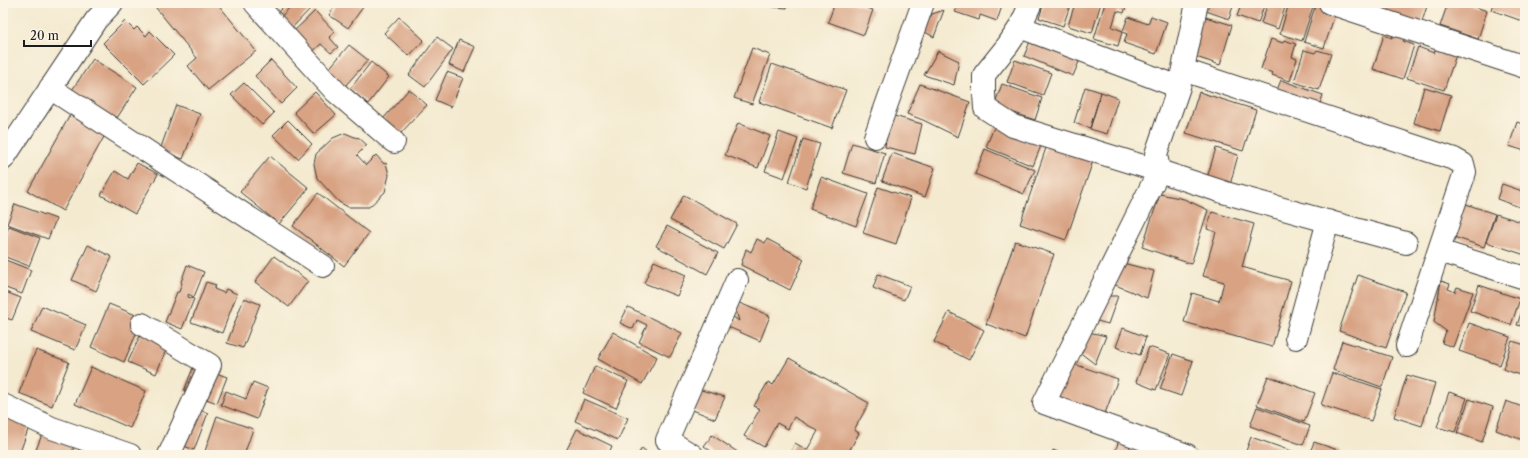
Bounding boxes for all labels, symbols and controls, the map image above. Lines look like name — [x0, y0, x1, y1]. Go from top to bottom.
scale bar — [24, 22, 91, 48]
text: 20 m — [30, 28, 59, 43]

